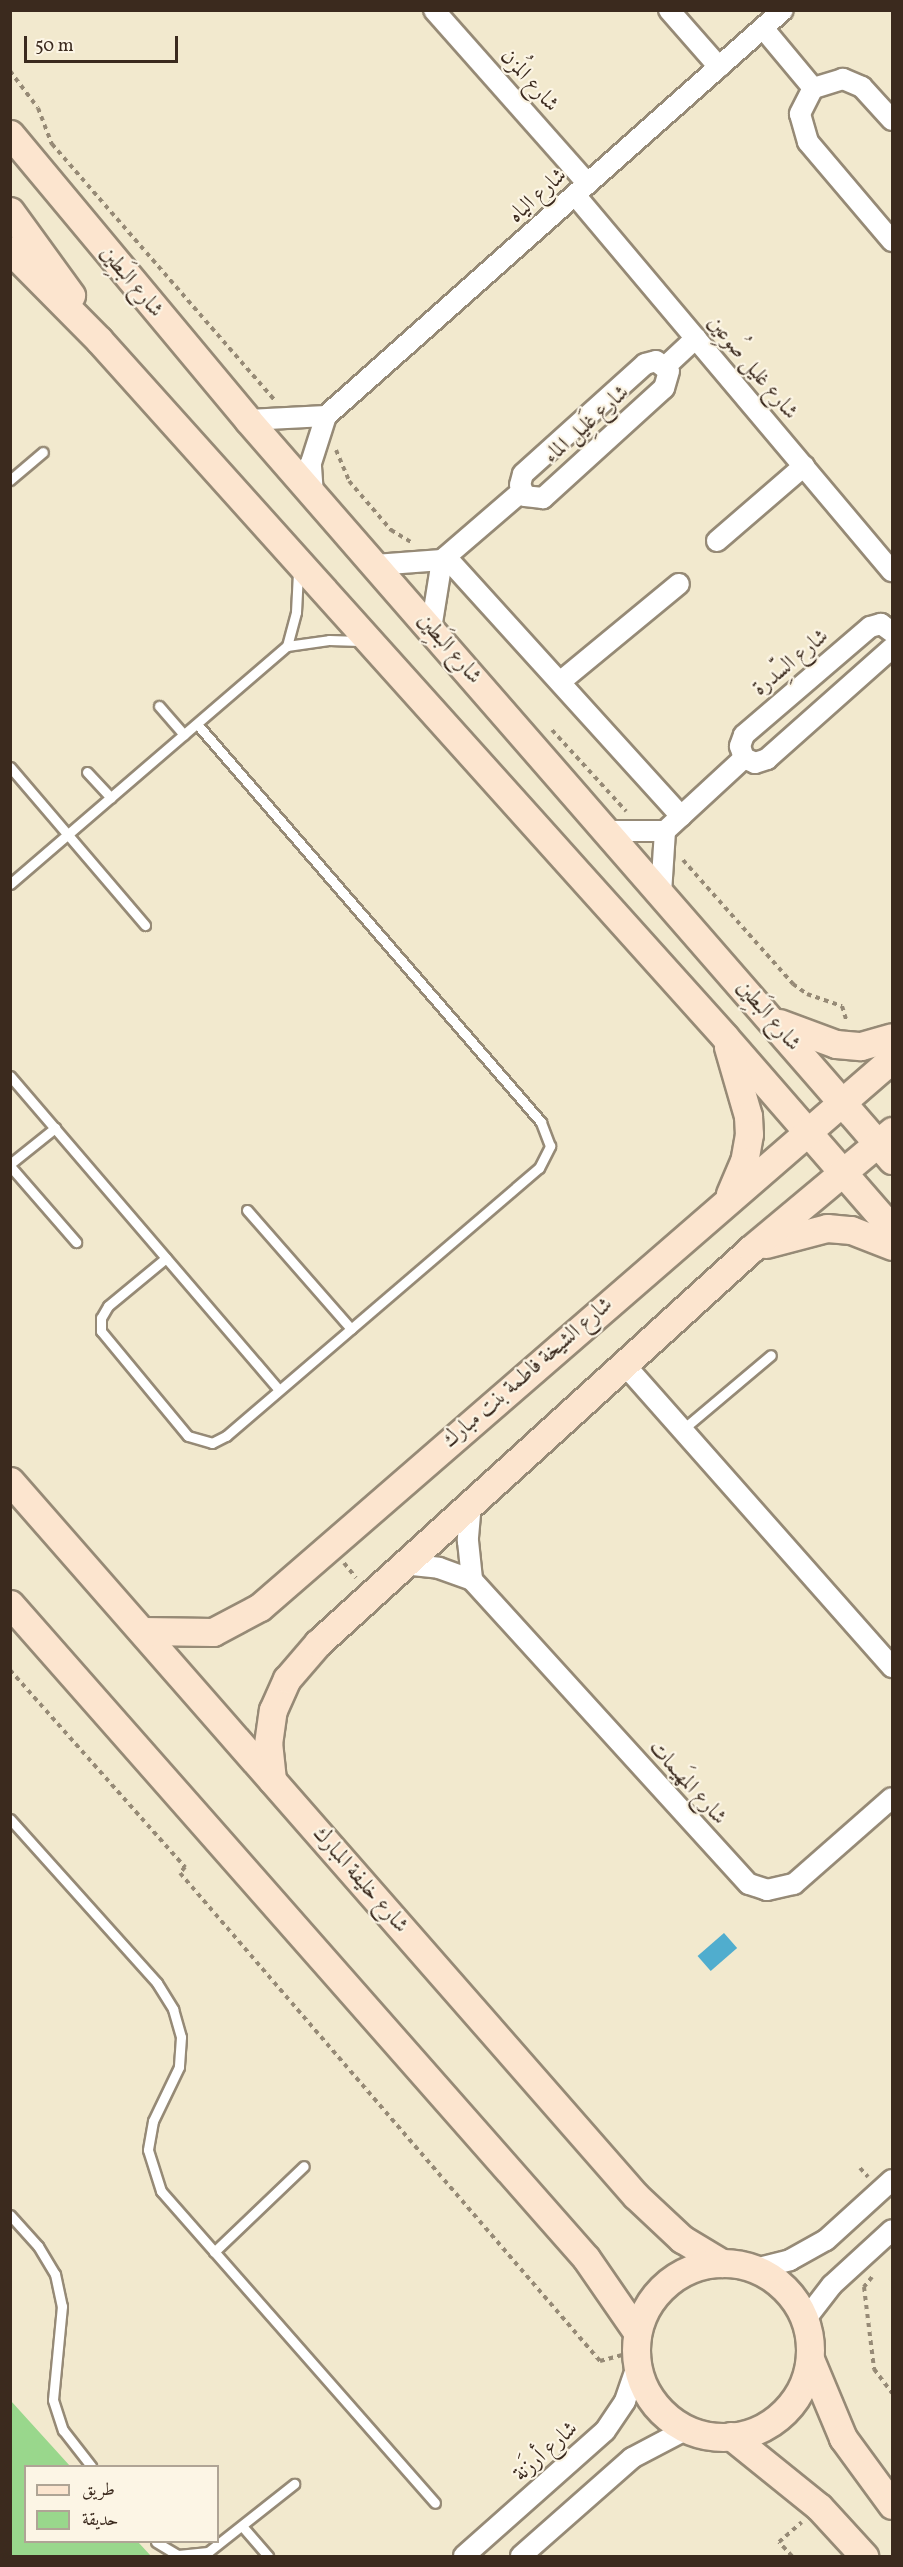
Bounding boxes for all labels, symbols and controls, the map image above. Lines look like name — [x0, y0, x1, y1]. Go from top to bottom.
scale bar — [27, 24, 182, 62]
text: 50 m — [35, 34, 74, 59]
street label: شارع المُزن — [494, 44, 564, 118]
street label: شارع الياه — [503, 163, 573, 229]
street label: شارع البَطِين — [93, 241, 169, 323]
street label: شارع غليل صُوعِين — [701, 311, 803, 425]
street label: شارع غَلِيل الماء — [539, 380, 635, 470]
street label: شارع البَطِين — [411, 608, 487, 690]
street label: شارع السِّدرة — [748, 624, 834, 702]
street label: شارع البَطِين — [730, 975, 806, 1057]
street label: شارع الشيخة فاطمة بنت مبارك — [437, 1292, 619, 1454]
street label: شارع المهَيمات — [642, 1735, 732, 1831]
street label: شارع خليفة المبارك — [306, 1821, 414, 1939]
street label: شارع أرزَنة — [508, 2416, 584, 2488]
legend — [24, 2465, 219, 2543]
text: طريق — [82, 2478, 115, 2503]
text: حديقة — [82, 2508, 118, 2533]

